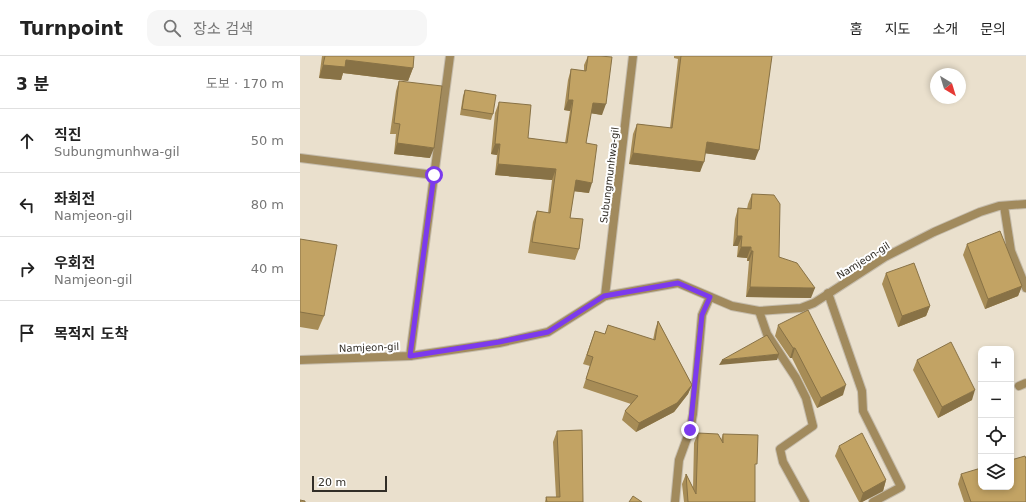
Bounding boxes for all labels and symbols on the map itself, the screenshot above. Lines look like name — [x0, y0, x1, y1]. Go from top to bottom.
north arrow — [930, 68, 966, 104]
street label: Subungmunhwa-gil — [598, 126, 621, 224]
route start — [425, 166, 443, 184]
street label: Namjeon-gil — [835, 240, 892, 281]
street label: Namjeon-gil — [339, 341, 399, 354]
route end — [681, 421, 699, 439]
scale bar — [312, 474, 387, 493]

